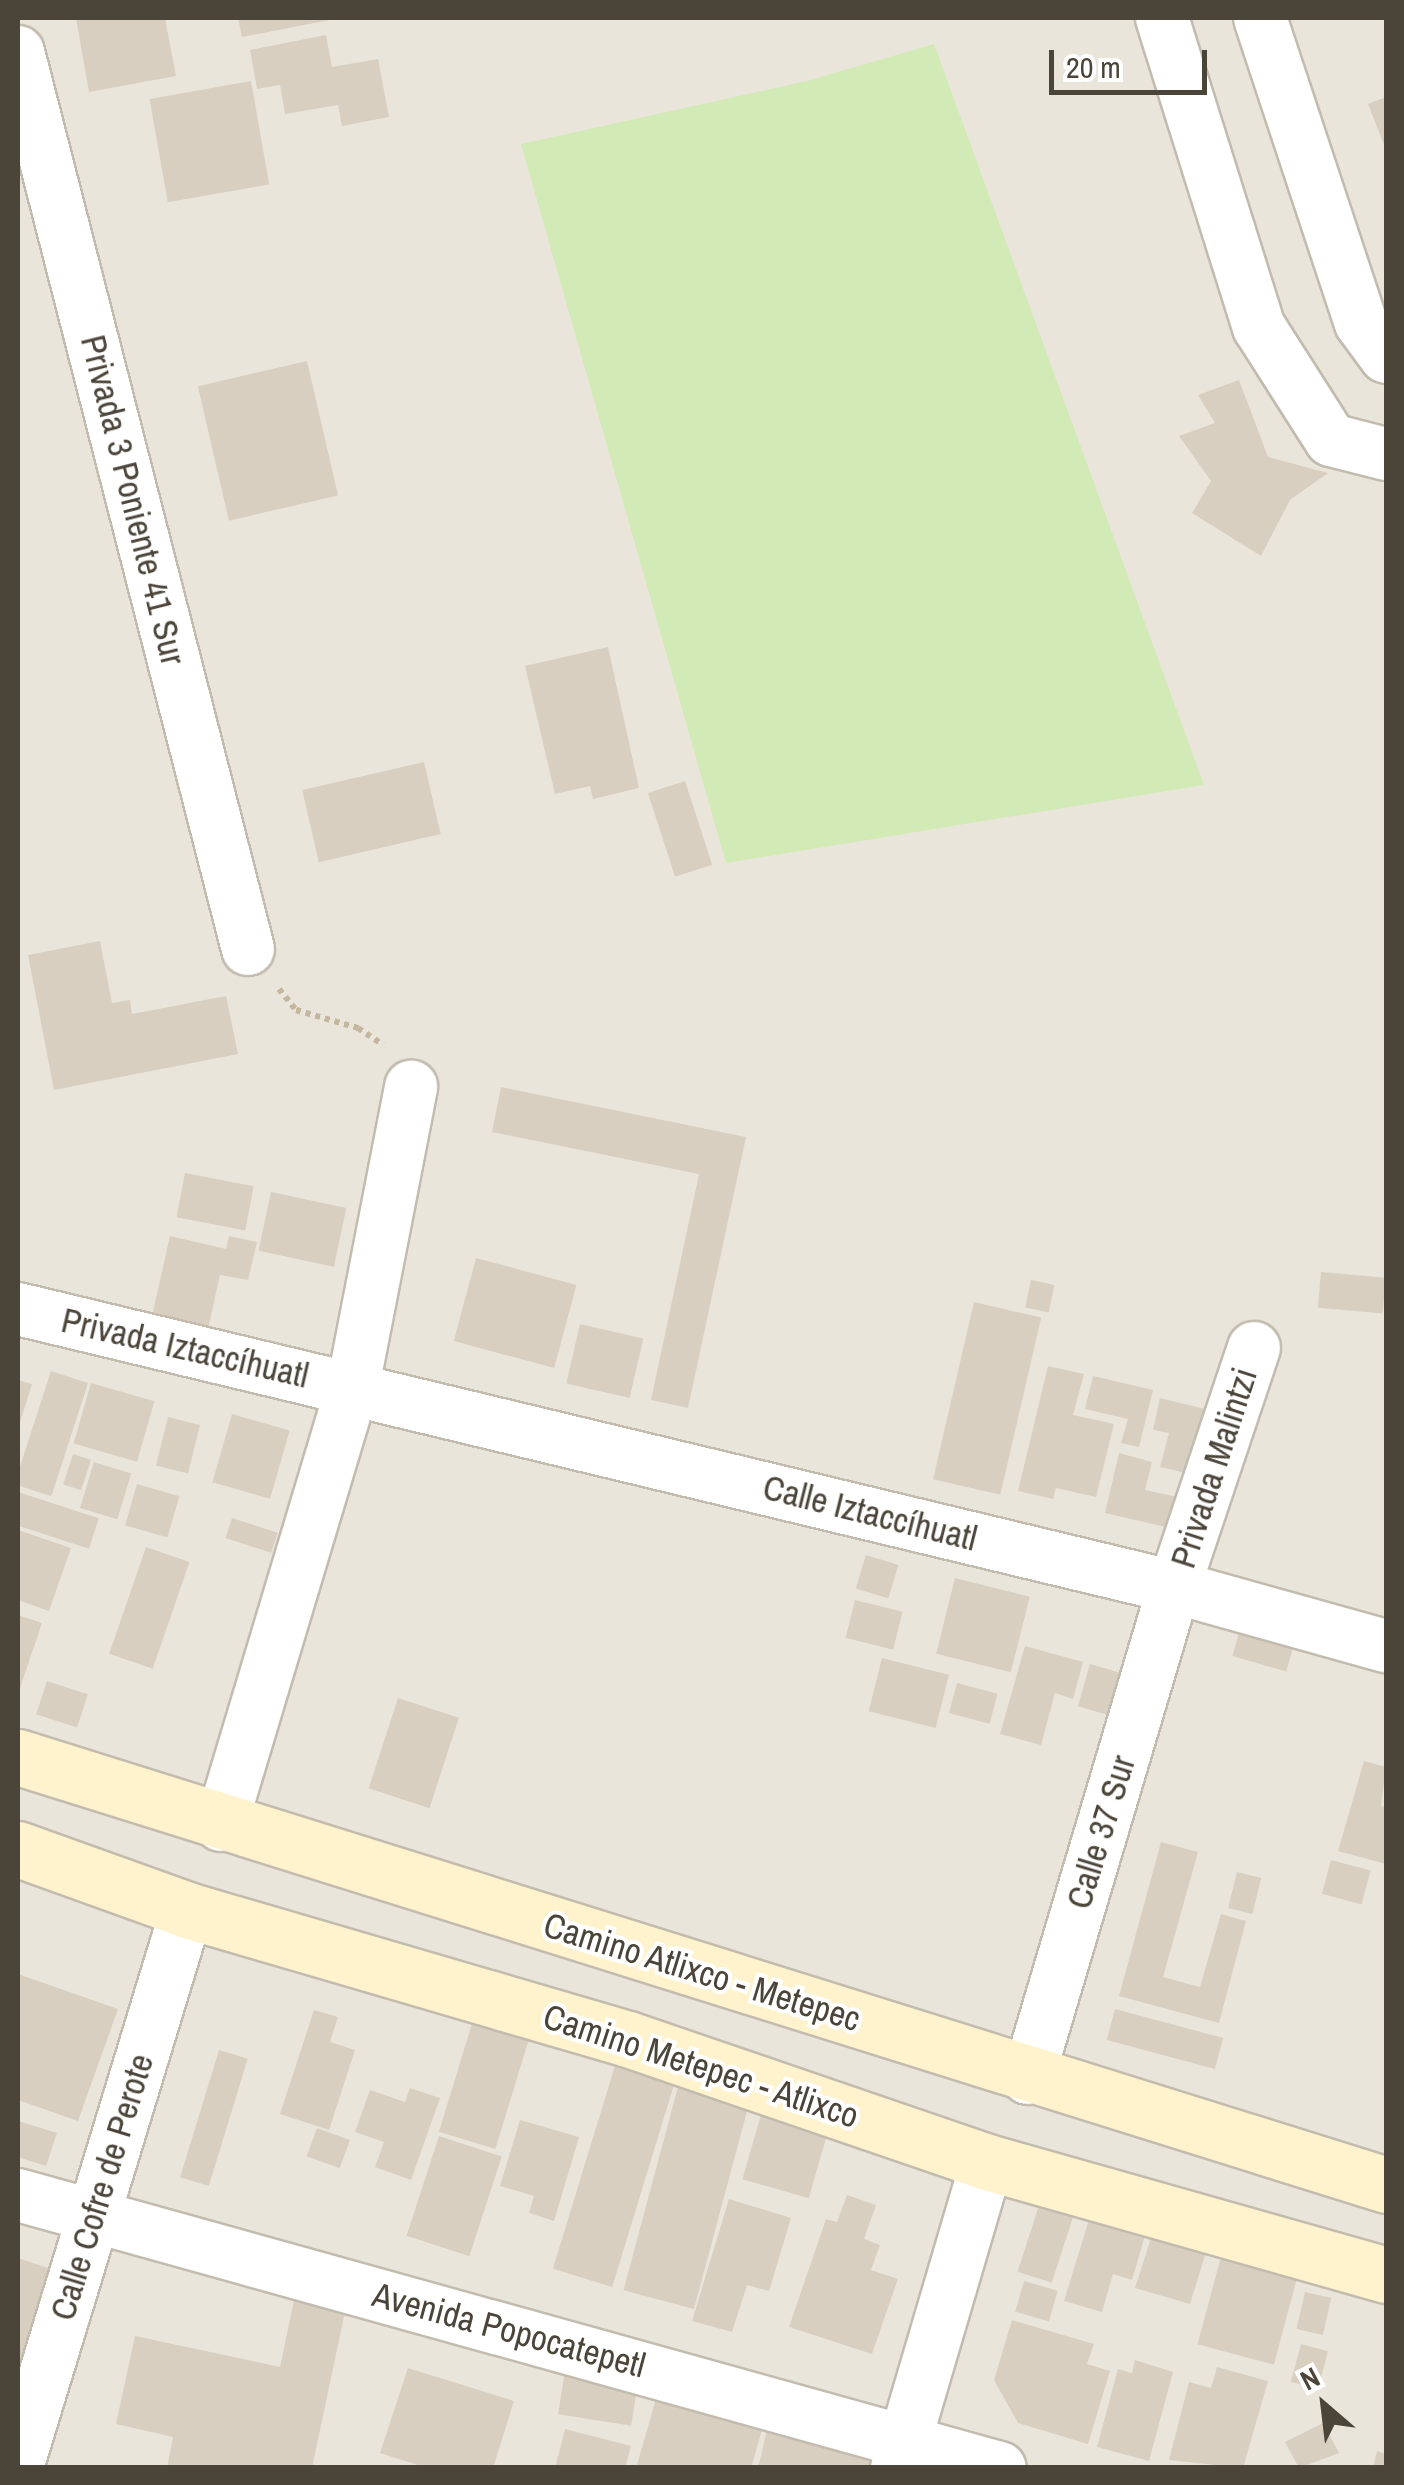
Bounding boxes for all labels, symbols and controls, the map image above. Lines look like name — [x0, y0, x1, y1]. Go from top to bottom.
scale bar — [1054, 30, 1212, 92]
text: 20 m — [1066, 47, 1121, 87]
street label: Privada 3 Poniente 41 Sur — [72, 331, 194, 669]
street label: Privada Iztaccíhuatl — [57, 1299, 313, 1397]
street label: Privada Malintzi — [1162, 1363, 1266, 1573]
street label: Calle Iztaccíhuatl — [759, 1466, 981, 1560]
street label: Calle 37 Sur — [1058, 1750, 1144, 1914]
street label: Camino Atlixco - Metepec — [538, 1904, 866, 2040]
street label: Camino Metepec - Atlixco — [537, 1995, 865, 2137]
street label: Calle Cofre de Perote — [42, 2049, 162, 2325]
street label: Avenida Popocatepetl — [368, 2273, 650, 2387]
north arrow — [1274, 2355, 1374, 2455]
text: N — [1294, 2358, 1326, 2399]

